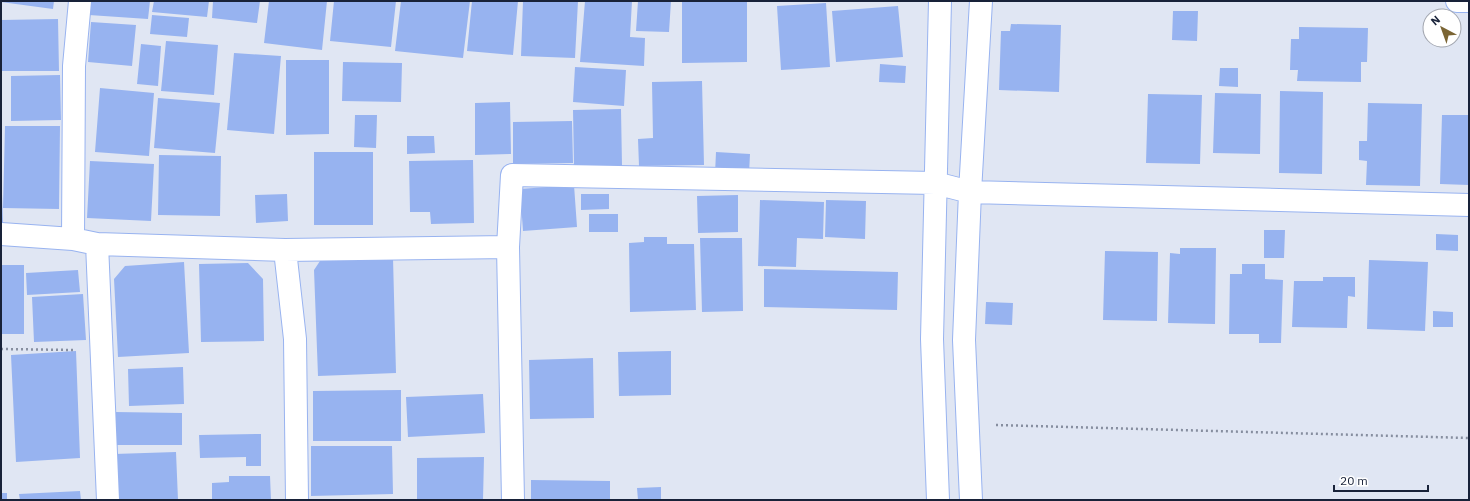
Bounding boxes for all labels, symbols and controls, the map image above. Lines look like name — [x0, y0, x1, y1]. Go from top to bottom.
north arrow — [1422, 8, 1462, 48]
text: N — [1428, 13, 1443, 28]
scale bar — [1334, 467, 1428, 493]
text: 20 m — [1340, 473, 1368, 488]

